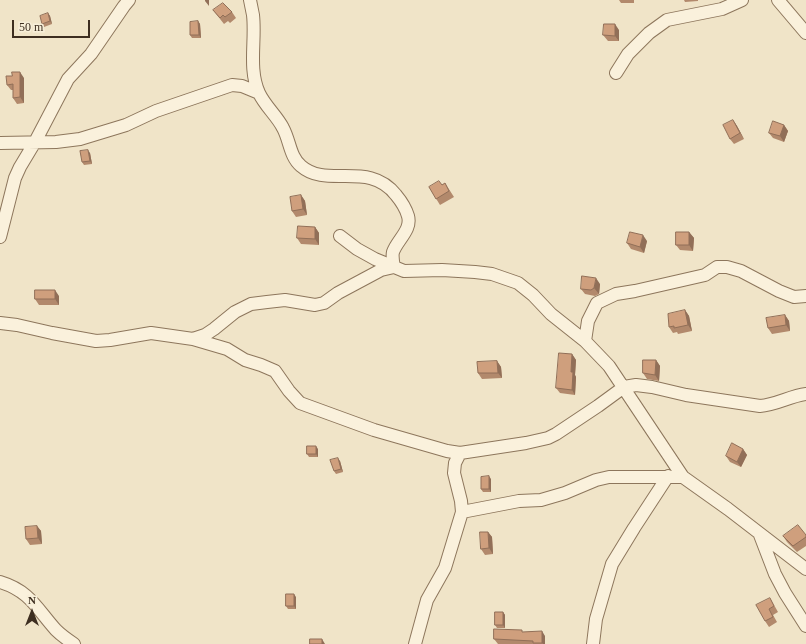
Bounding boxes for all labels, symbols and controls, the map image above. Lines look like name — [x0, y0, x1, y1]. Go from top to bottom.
scale bar — [14, 12, 92, 38]
text: 50 m — [19, 20, 43, 34]
north arrow — [12, 592, 52, 632]
text: N — [28, 594, 36, 606]

